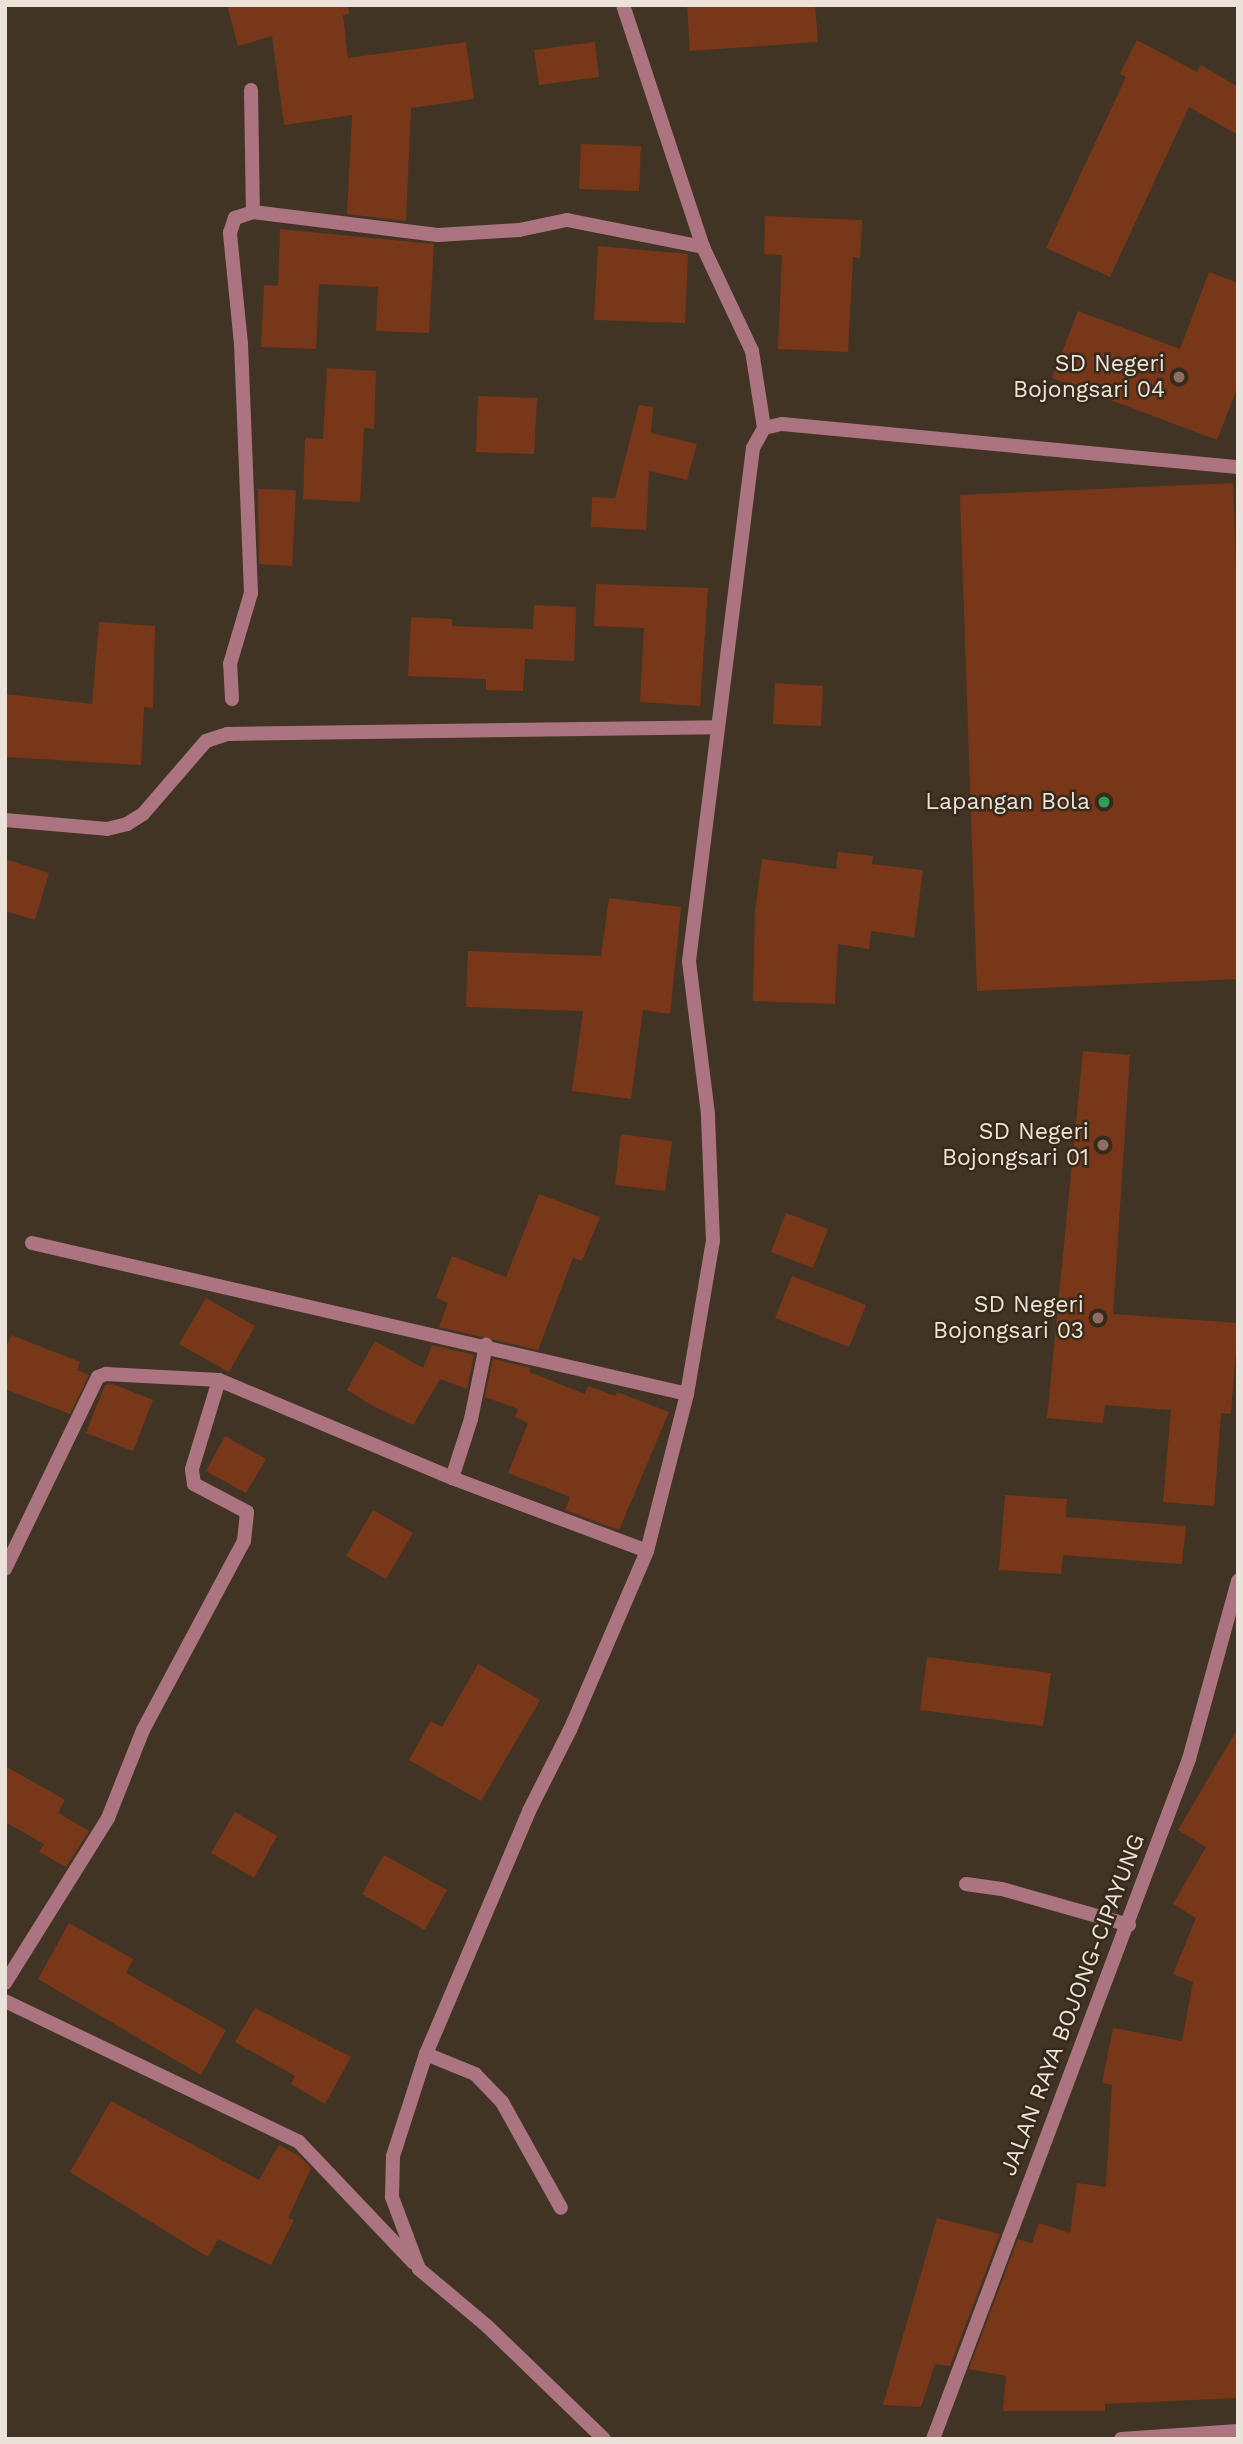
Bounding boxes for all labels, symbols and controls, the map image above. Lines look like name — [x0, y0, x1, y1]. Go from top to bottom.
place label: SD Negeri Bojongsari 04 — [1013, 350, 1165, 404]
marker: SD Negeri Bojongsari 04 — [1171, 369, 1187, 385]
place label: Lapangan Bola — [925, 788, 1090, 816]
marker: Lapangan Bola — [1096, 794, 1112, 810]
place label: SD Negeri Bojongsari 01 — [942, 1118, 1089, 1172]
marker: SD Negeri Bojongsari 01 — [1095, 1137, 1111, 1153]
place label: SD Negeri Bojongsari 03 — [933, 1291, 1084, 1345]
marker: SD Negeri Bojongsari 03 — [1090, 1310, 1106, 1326]
street label: JALAN RAYA BOJONG-CIPAYUNG — [995, 1830, 1151, 2180]

